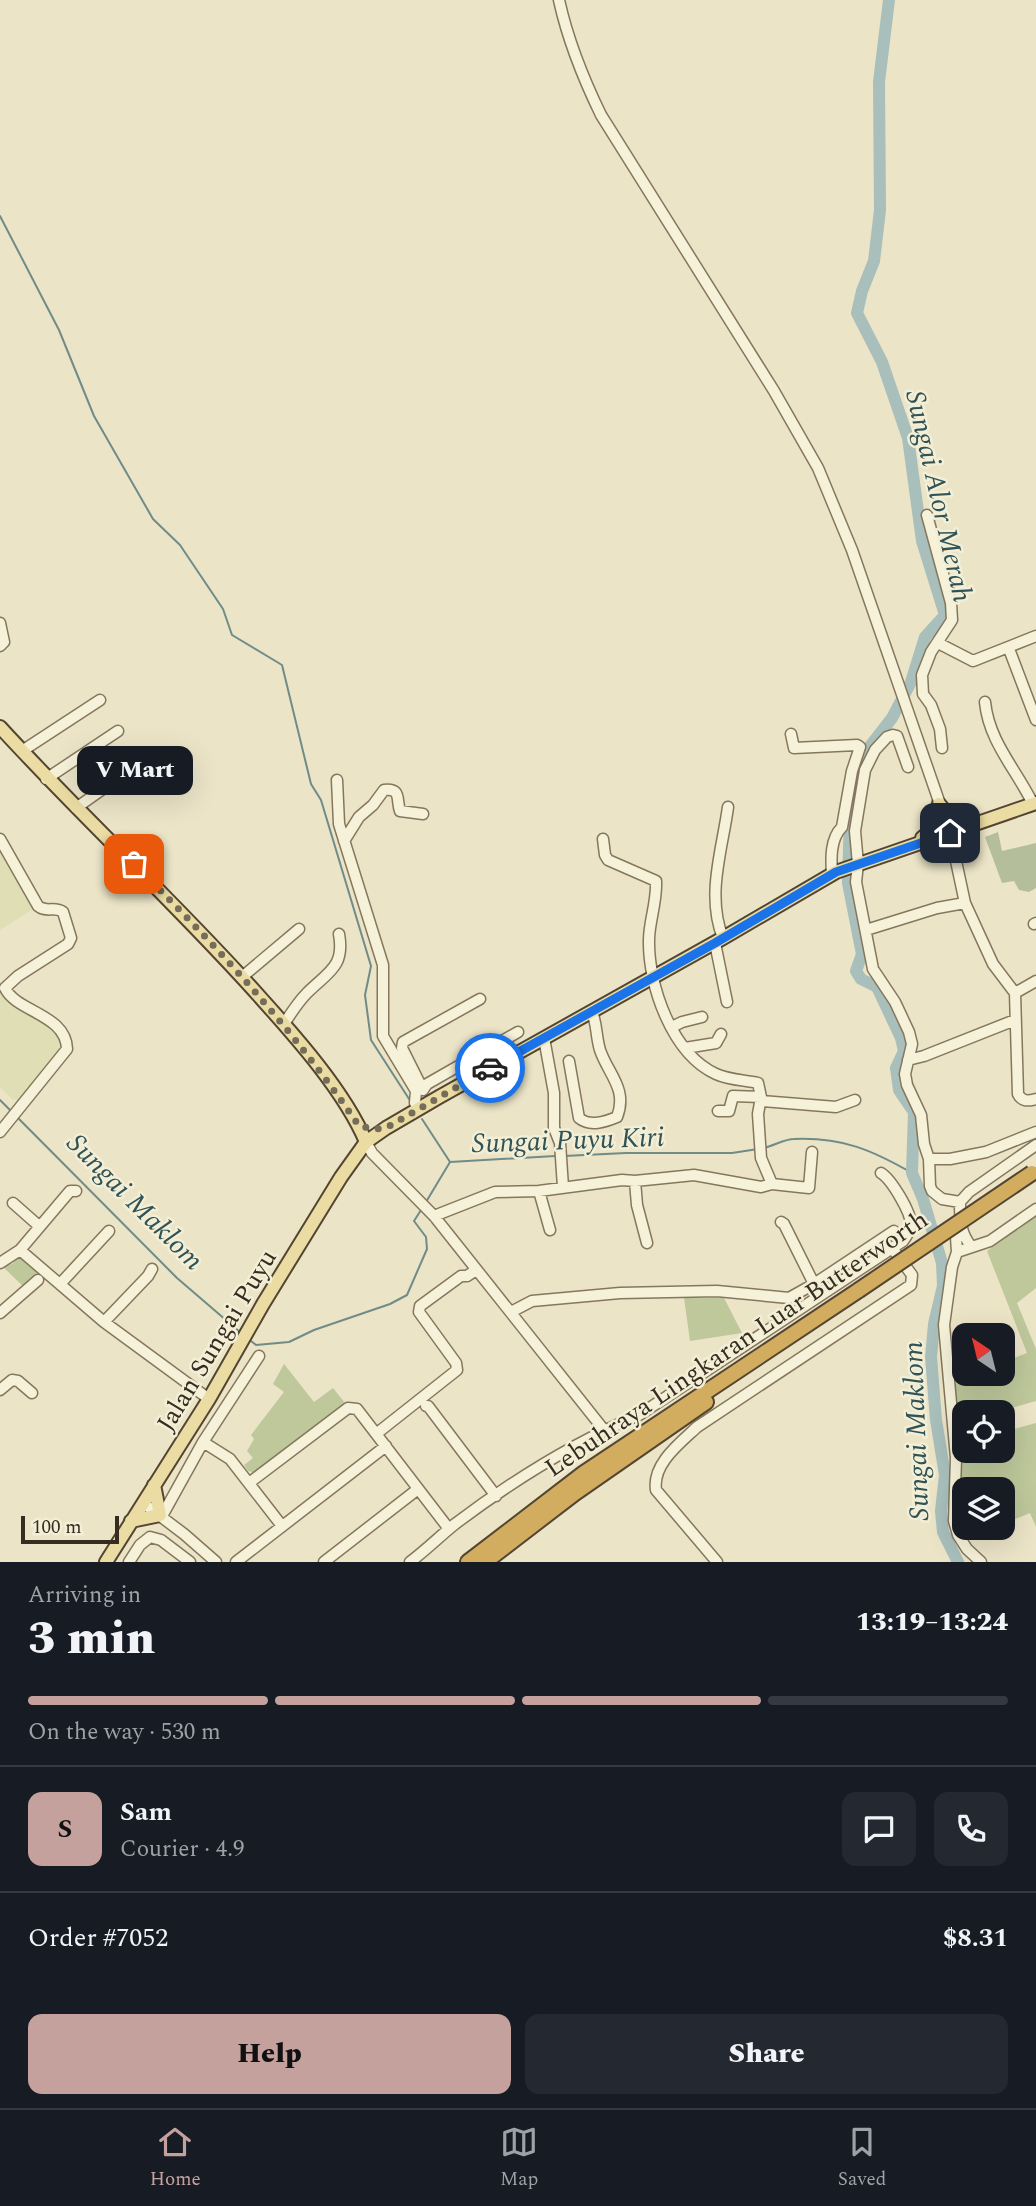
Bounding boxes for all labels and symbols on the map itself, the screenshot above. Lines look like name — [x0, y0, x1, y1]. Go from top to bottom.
water label: Sungai Alor Merah — [893, 386, 984, 607]
callout: V Mart — [76, 745, 192, 794]
pin — [920, 803, 980, 863]
pin — [104, 834, 164, 894]
courier — [455, 1033, 525, 1103]
water label: Sungai Puyu Kiri — [471, 1116, 665, 1165]
water label: Sungai Maklom — [56, 1123, 214, 1281]
street label: Lebuhraya Lingkaran Luar Butterworth — [537, 1200, 936, 1488]
street label: Jalan Sungai Puyu — [146, 1242, 287, 1439]
north arrow — [952, 1323, 1015, 1386]
water label: Sungai Maklom — [892, 1340, 941, 1521]
scale bar — [21, 1513, 119, 1545]

